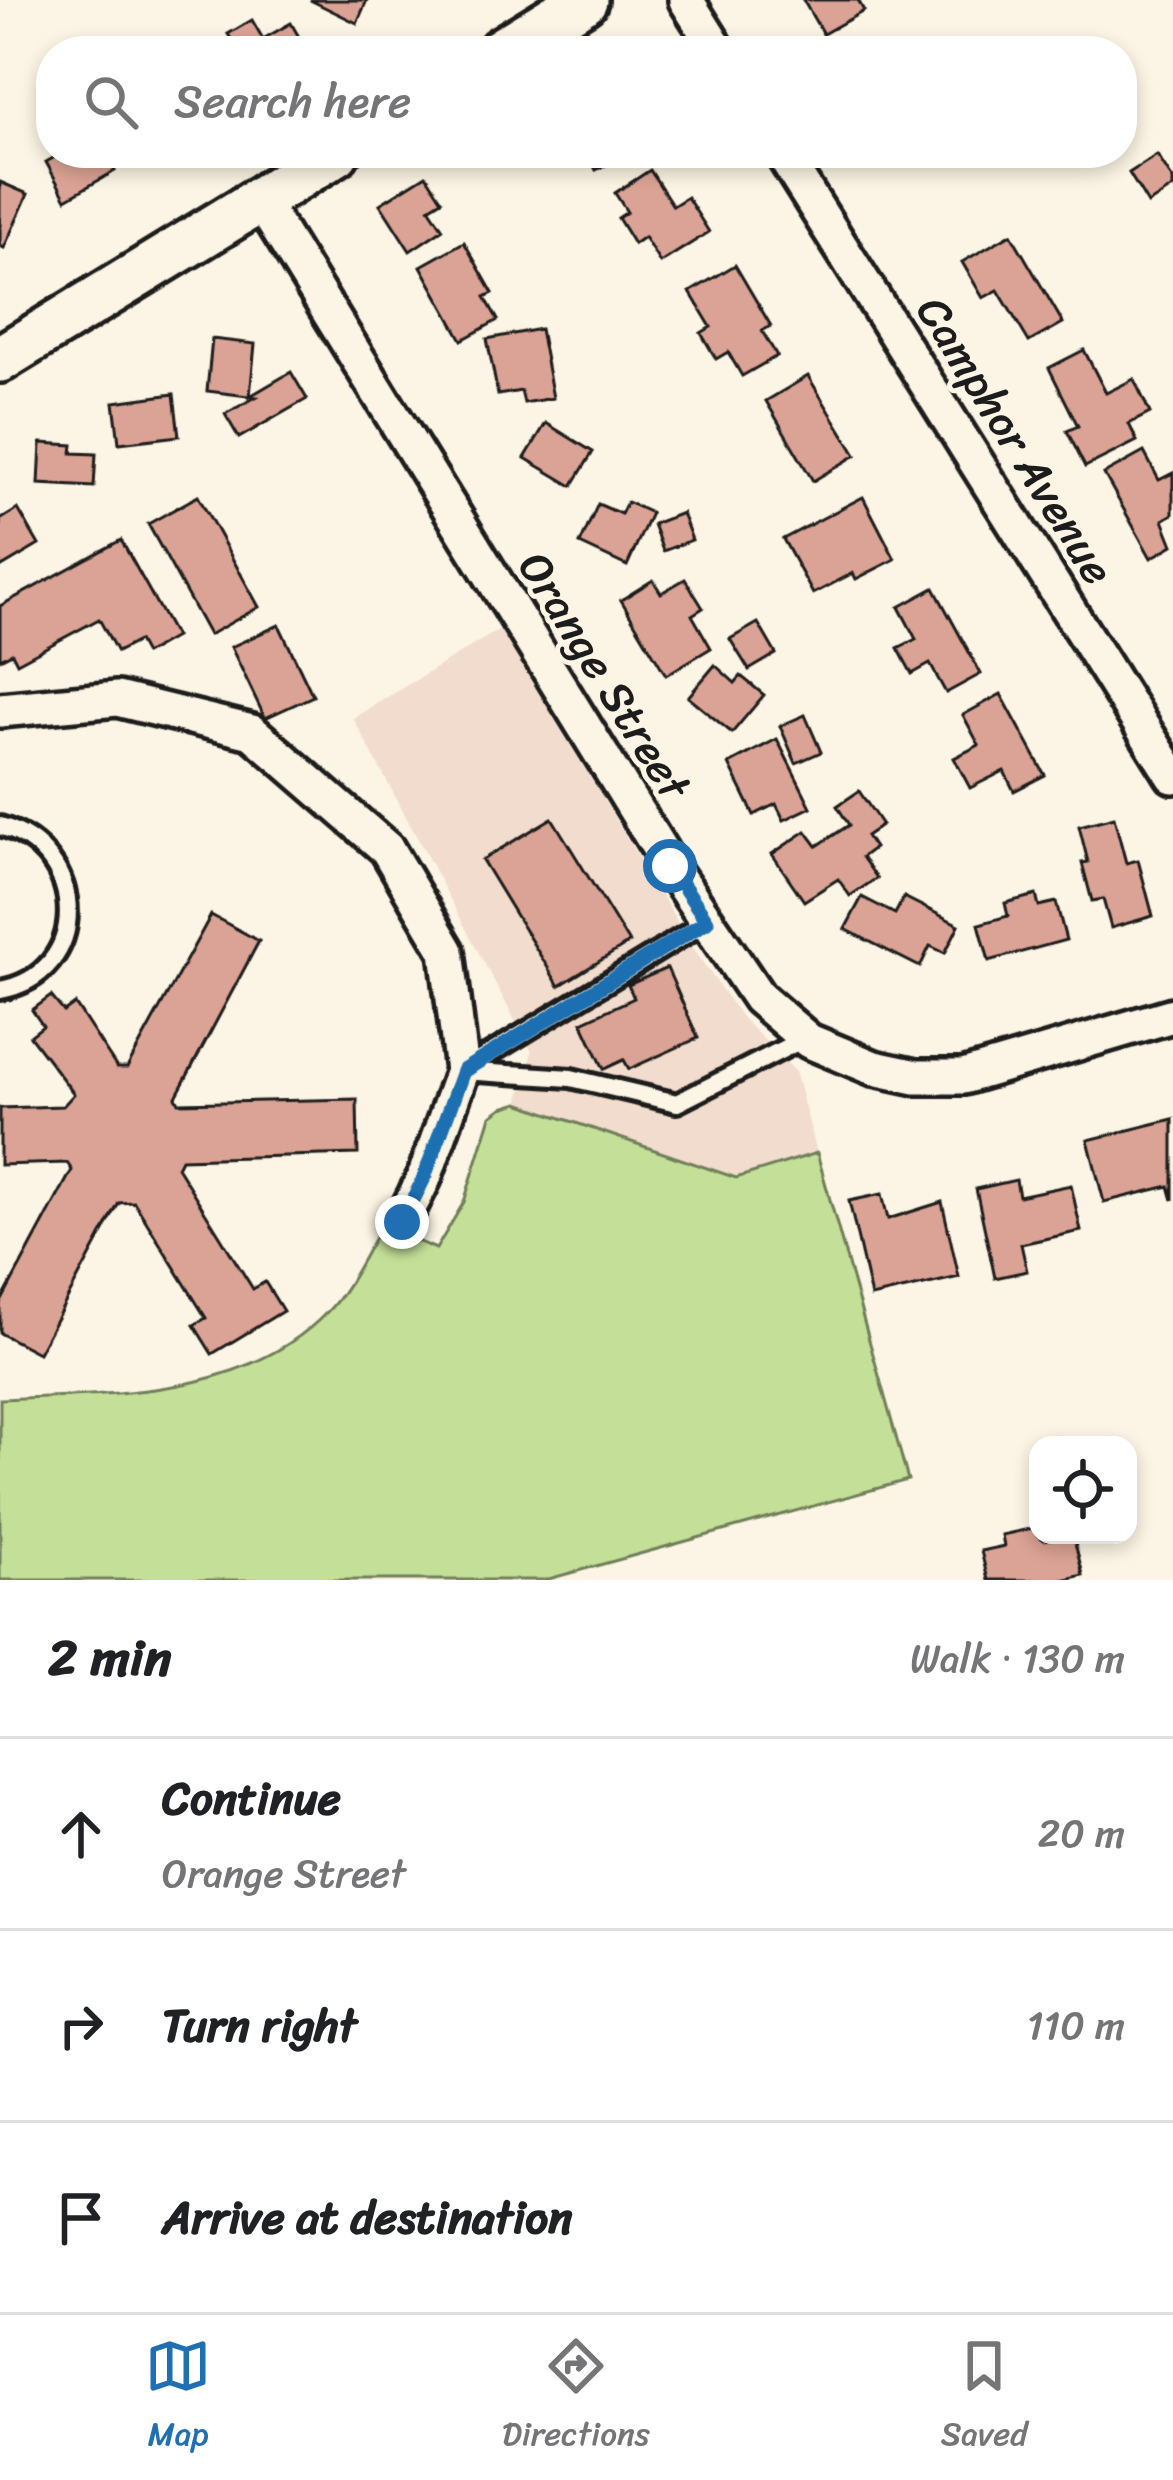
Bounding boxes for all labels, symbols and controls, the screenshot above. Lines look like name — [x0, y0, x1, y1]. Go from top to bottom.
search box — [36, 36, 1137, 168]
text: Search here — [174, 62, 411, 142]
icon: search — [78, 69, 144, 135]
street label: Camphor Avenue — [894, 280, 1136, 601]
street label: Orange Street — [496, 535, 714, 818]
route start — [643, 839, 697, 893]
route end — [375, 1195, 429, 1249]
map controls — [1029, 1436, 1137, 1544]
button: locate — [1029, 1436, 1137, 1544]
text: 2 min — [48, 1613, 171, 1703]
text: Walk · 130 m — [910, 1624, 1125, 1693]
text: Continue — [162, 1759, 341, 1839]
text: 20 m — [1038, 1799, 1125, 1868]
icon: ahead — [48, 1801, 114, 1867]
text: Orange Street — [162, 1839, 406, 1908]
text: Turn right — [162, 1986, 357, 2066]
text: 110 m — [1027, 1991, 1125, 2060]
icon: right — [48, 1993, 114, 2059]
text: Arrive at destination — [162, 2178, 572, 2258]
icon: arrive — [48, 2185, 114, 2251]
tab: Map — [145, 2333, 211, 2463]
tab: Directions — [502, 2333, 650, 2463]
tab: Saved — [941, 2333, 1028, 2463]

